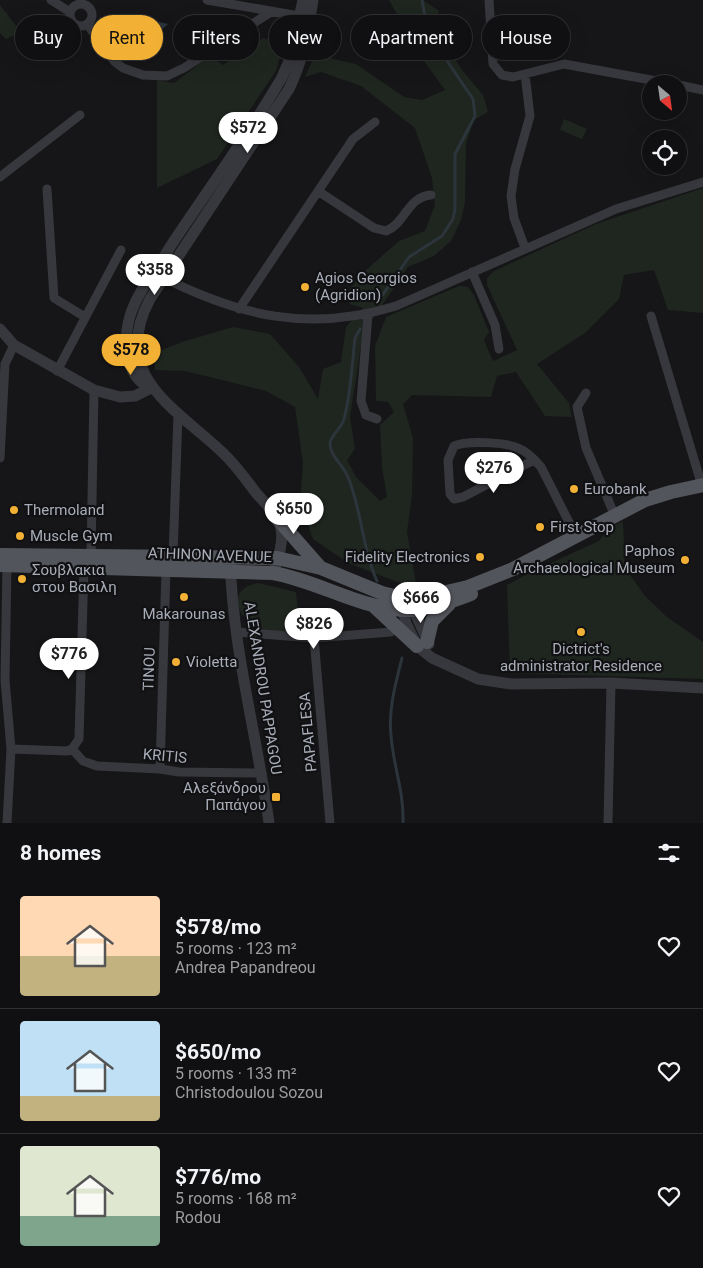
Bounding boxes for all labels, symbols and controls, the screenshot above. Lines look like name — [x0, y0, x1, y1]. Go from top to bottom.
chip: Buy — [15, 15, 81, 60]
chip: Rent — [91, 15, 163, 60]
chip: Filters — [173, 15, 259, 60]
chip: New — [269, 15, 341, 60]
chip: Apartment — [351, 15, 472, 60]
chip: House — [482, 15, 570, 60]
north arrow — [642, 75, 688, 120]
map controls — [642, 75, 687, 175]
pin: $572 — [218, 112, 278, 154]
text: $572 — [230, 118, 266, 137]
button: locate — [642, 130, 687, 175]
pin: $358 — [125, 254, 185, 296]
text: $358 — [137, 260, 173, 279]
place label: Agios Georgios (Agridion) — [315, 269, 417, 304]
marker: Agios Georgios (Agridion) — [299, 281, 311, 293]
pin: $578 — [101, 334, 161, 376]
text: $578 — [113, 340, 149, 359]
pin: $276 — [464, 452, 524, 494]
text: $276 — [476, 458, 512, 477]
place label: Eurobank — [584, 480, 647, 498]
marker: Eurobank — [568, 483, 580, 495]
pin: $650 — [264, 492, 324, 535]
text: $650 — [276, 499, 312, 518]
place label: Thermoland — [24, 501, 105, 519]
marker: Thermoland — [8, 504, 20, 516]
place label: First Stop — [550, 518, 614, 536]
marker: First Stop — [534, 521, 546, 533]
place label: Muscle Gym — [30, 527, 113, 545]
marker: Muscle Gym — [14, 530, 26, 542]
place label: Paphos Archaeological Museum — [513, 542, 675, 577]
street label: ATHINON AVENUE — [148, 544, 273, 566]
place label: Fidelity Electronics — [345, 548, 470, 566]
marker: Fidelity Electronics — [474, 551, 486, 563]
marker: Paphos Archaeological Museum — [679, 554, 691, 566]
place label: Σουβλακια στου Βασιλη — [32, 561, 117, 596]
marker: Σουβλακια στου Βασιλη — [16, 573, 28, 585]
pin: $666 — [391, 582, 451, 624]
text: $666 — [403, 588, 439, 607]
marker: Makarounas — [178, 591, 190, 603]
street label: ALEXANDROU PAPPAGOU — [240, 600, 286, 776]
place label: Makarounas — [143, 605, 225, 623]
pin: $826 — [284, 608, 344, 650]
text: $826 — [296, 614, 332, 633]
marker: Dictrict's administrator Residence — [575, 626, 587, 638]
pin: $776 — [39, 638, 99, 680]
place label: Dictrict's administrator Residence — [500, 640, 662, 675]
text: $776 — [51, 644, 87, 663]
street label: TINOU — [139, 647, 159, 691]
place label: Violetta — [186, 653, 237, 671]
marker: Violetta — [170, 656, 182, 668]
street label: PAPAFLESA — [296, 691, 320, 773]
street label: KRITIS — [142, 745, 188, 767]
place label: Αλεξάνδρου Παπάγου — [183, 779, 266, 814]
marker: Αλεξάνδρου Παπάγου — [270, 791, 282, 803]
icon: filters — [655, 839, 683, 867]
text: 8 homes — [20, 841, 101, 865]
text: $578/mo — [175, 915, 261, 939]
icon: home — [60, 916, 120, 976]
icon: heart — [655, 932, 683, 960]
text: 5 rooms · 123 m² — [175, 939, 297, 958]
text: Andrea Papandreou — [175, 958, 316, 977]
text: $650/mo — [175, 1040, 261, 1064]
icon: home — [60, 1041, 120, 1101]
icon: heart — [655, 1057, 683, 1085]
text: 5 rooms · 133 m² — [175, 1064, 297, 1083]
text: Christodoulou Sozou — [175, 1083, 323, 1102]
text: $776/mo — [175, 1165, 261, 1189]
icon: home — [60, 1166, 120, 1226]
icon: heart — [655, 1182, 683, 1210]
text: 5 rooms · 168 m² — [175, 1189, 297, 1208]
text: Rodou — [175, 1208, 221, 1227]

